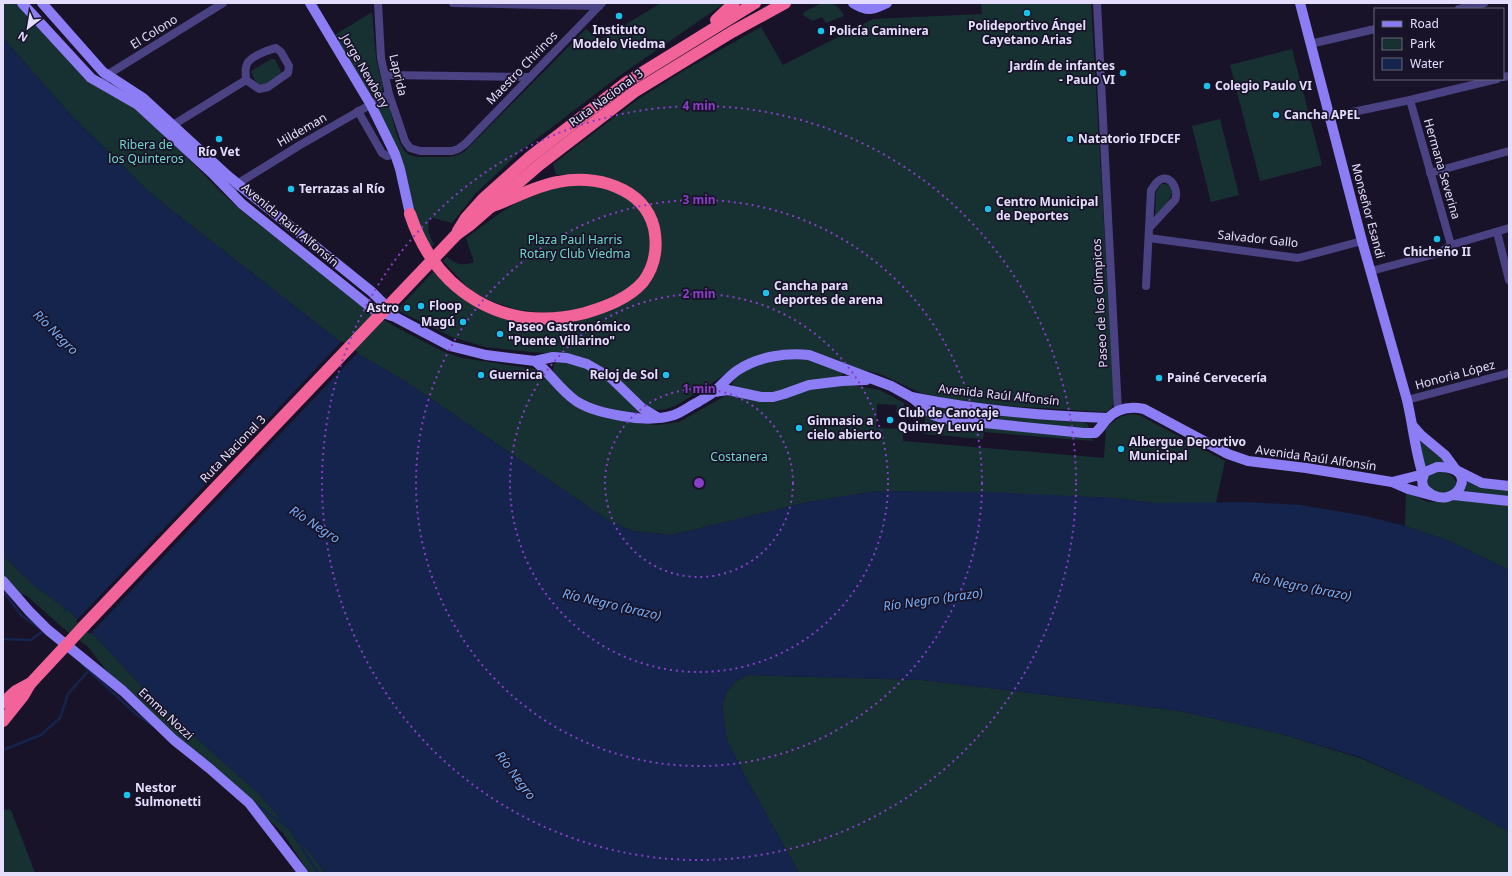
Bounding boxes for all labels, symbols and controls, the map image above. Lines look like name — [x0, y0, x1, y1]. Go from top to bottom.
north arrow — [8, 8, 48, 48]
marker: Polideportivo Ángel Cayetano Arias — [1022, 8, 1032, 18]
legend — [1374, 8, 1504, 80]
street label: El Colono — [127, 10, 181, 53]
marker: Instituto Modelo Viedma — [614, 11, 624, 21]
text: Road — [1410, 15, 1439, 32]
place label: Polideportivo Ángel Cayetano Arias — [968, 17, 1086, 48]
place label: Instituto Modelo Viedma — [573, 21, 665, 52]
place label: Policía Caminera — [829, 22, 929, 39]
marker: Policía Caminera — [816, 26, 826, 36]
street label: Maestro Chirinos — [482, 27, 561, 108]
text: N — [15, 28, 30, 46]
street label: Jorge Newbery — [337, 30, 394, 112]
text: Park — [1410, 35, 1436, 52]
street label: Laprida — [385, 52, 412, 98]
text: Water — [1410, 55, 1444, 72]
place label: Jardín de infantes - Paulo VI — [1008, 57, 1115, 88]
street label: Ruta Nacional 3 — [565, 65, 647, 130]
marker: Jardín de infantes - Paulo VI — [1118, 68, 1128, 78]
place label: Colegio Paulo VI — [1215, 77, 1312, 94]
marker: Colegio Paulo VI — [1202, 81, 1212, 91]
text: 4 min — [682, 97, 716, 114]
place label: Cancha APEL — [1284, 106, 1360, 123]
street label: Hildeman — [274, 109, 330, 151]
marker: Cancha APEL — [1271, 110, 1281, 120]
street label: Hermana Severina — [1420, 117, 1465, 221]
place label: Natatorio IFDCEF — [1078, 130, 1181, 147]
marker: Río Vet — [214, 134, 224, 144]
marker: Natatorio IFDCEF — [1065, 134, 1075, 144]
park label: Ribera de los Quinteros — [108, 136, 184, 167]
place label: Río Vet — [198, 143, 240, 160]
street label: Monseñor Esandi — [1348, 161, 1389, 260]
street label: Avenida Raúl Alfonsín — [238, 179, 342, 270]
place label: Terrazas al Río — [299, 180, 385, 197]
marker: Terrazas al Río — [286, 184, 296, 194]
text: 3 min — [682, 191, 716, 208]
place label: Centro Municipal de Deportes — [996, 193, 1098, 224]
marker: Centro Municipal de Deportes — [983, 204, 993, 214]
street label: Salvador Gallo — [1217, 226, 1299, 251]
park label: Plaza Paul Harris Rotary Club Viedma — [520, 231, 630, 262]
marker: Chicheño II — [1432, 234, 1442, 244]
street label: Paseo de los Olímpicos — [1088, 238, 1111, 368]
place label: Chicheño II — [1403, 243, 1471, 260]
place label: Cancha para deportes de arena — [774, 277, 883, 308]
text: 2 min — [682, 285, 716, 302]
marker: Cancha para deportes de arena — [761, 288, 771, 298]
place label: Floop — [429, 297, 462, 314]
place label: Astro — [367, 299, 399, 316]
marker: Floop — [416, 301, 426, 311]
marker: Astro — [402, 303, 412, 313]
water label: Río Negro — [30, 306, 82, 358]
place label: Magú — [421, 313, 455, 330]
marker: Magú — [458, 317, 468, 327]
place label: Paseo Gastronómico "Puente Villarino" — [508, 318, 630, 349]
marker: Paseo Gastronómico "Puente Villarino" — [495, 329, 505, 339]
street label: Honoria López — [1413, 356, 1497, 393]
place label: Guernica — [489, 366, 543, 383]
place label: Reloj de Sol — [590, 366, 658, 383]
place label: Painé Cervecería — [1167, 369, 1267, 386]
marker: Guernica — [476, 370, 486, 380]
marker: Reloj de Sol — [661, 370, 671, 380]
marker: Painé Cervecería — [1154, 373, 1164, 383]
text: 1 min — [682, 380, 716, 397]
street label: Avenida Raúl Alfonsín — [938, 380, 1061, 409]
place label: Club de Canotaje Quimey Leuvú — [898, 404, 999, 435]
street label: Ruta Nacional 3 — [196, 411, 270, 486]
place label: Gimnasio a cielo abierto — [807, 412, 882, 443]
marker: Club de Canotaje Quimey Leuvú — [885, 415, 895, 425]
marker: Gimnasio a cielo abierto — [794, 423, 804, 433]
place label: Albergue Deportivo Municipal — [1129, 433, 1246, 464]
street label: Avenida Raúl Alfonsín — [1255, 441, 1378, 474]
marker: Albergue Deportivo Municipal — [1116, 444, 1126, 454]
park label: Costanera — [710, 448, 768, 465]
centre of rings — [692, 476, 706, 490]
water label: Río Negro — [286, 501, 344, 547]
water label: Río Negro (brazo) — [1251, 568, 1353, 604]
water label: Río Negro (brazo) — [882, 583, 984, 615]
water label: Río Negro (brazo) — [561, 584, 663, 624]
street label: Emma Nozzi — [135, 684, 198, 744]
water label: Río Negro — [492, 747, 540, 803]
place label: Nestor Sulmonetti — [135, 779, 201, 810]
marker: Nestor Sulmonetti — [122, 790, 132, 800]

